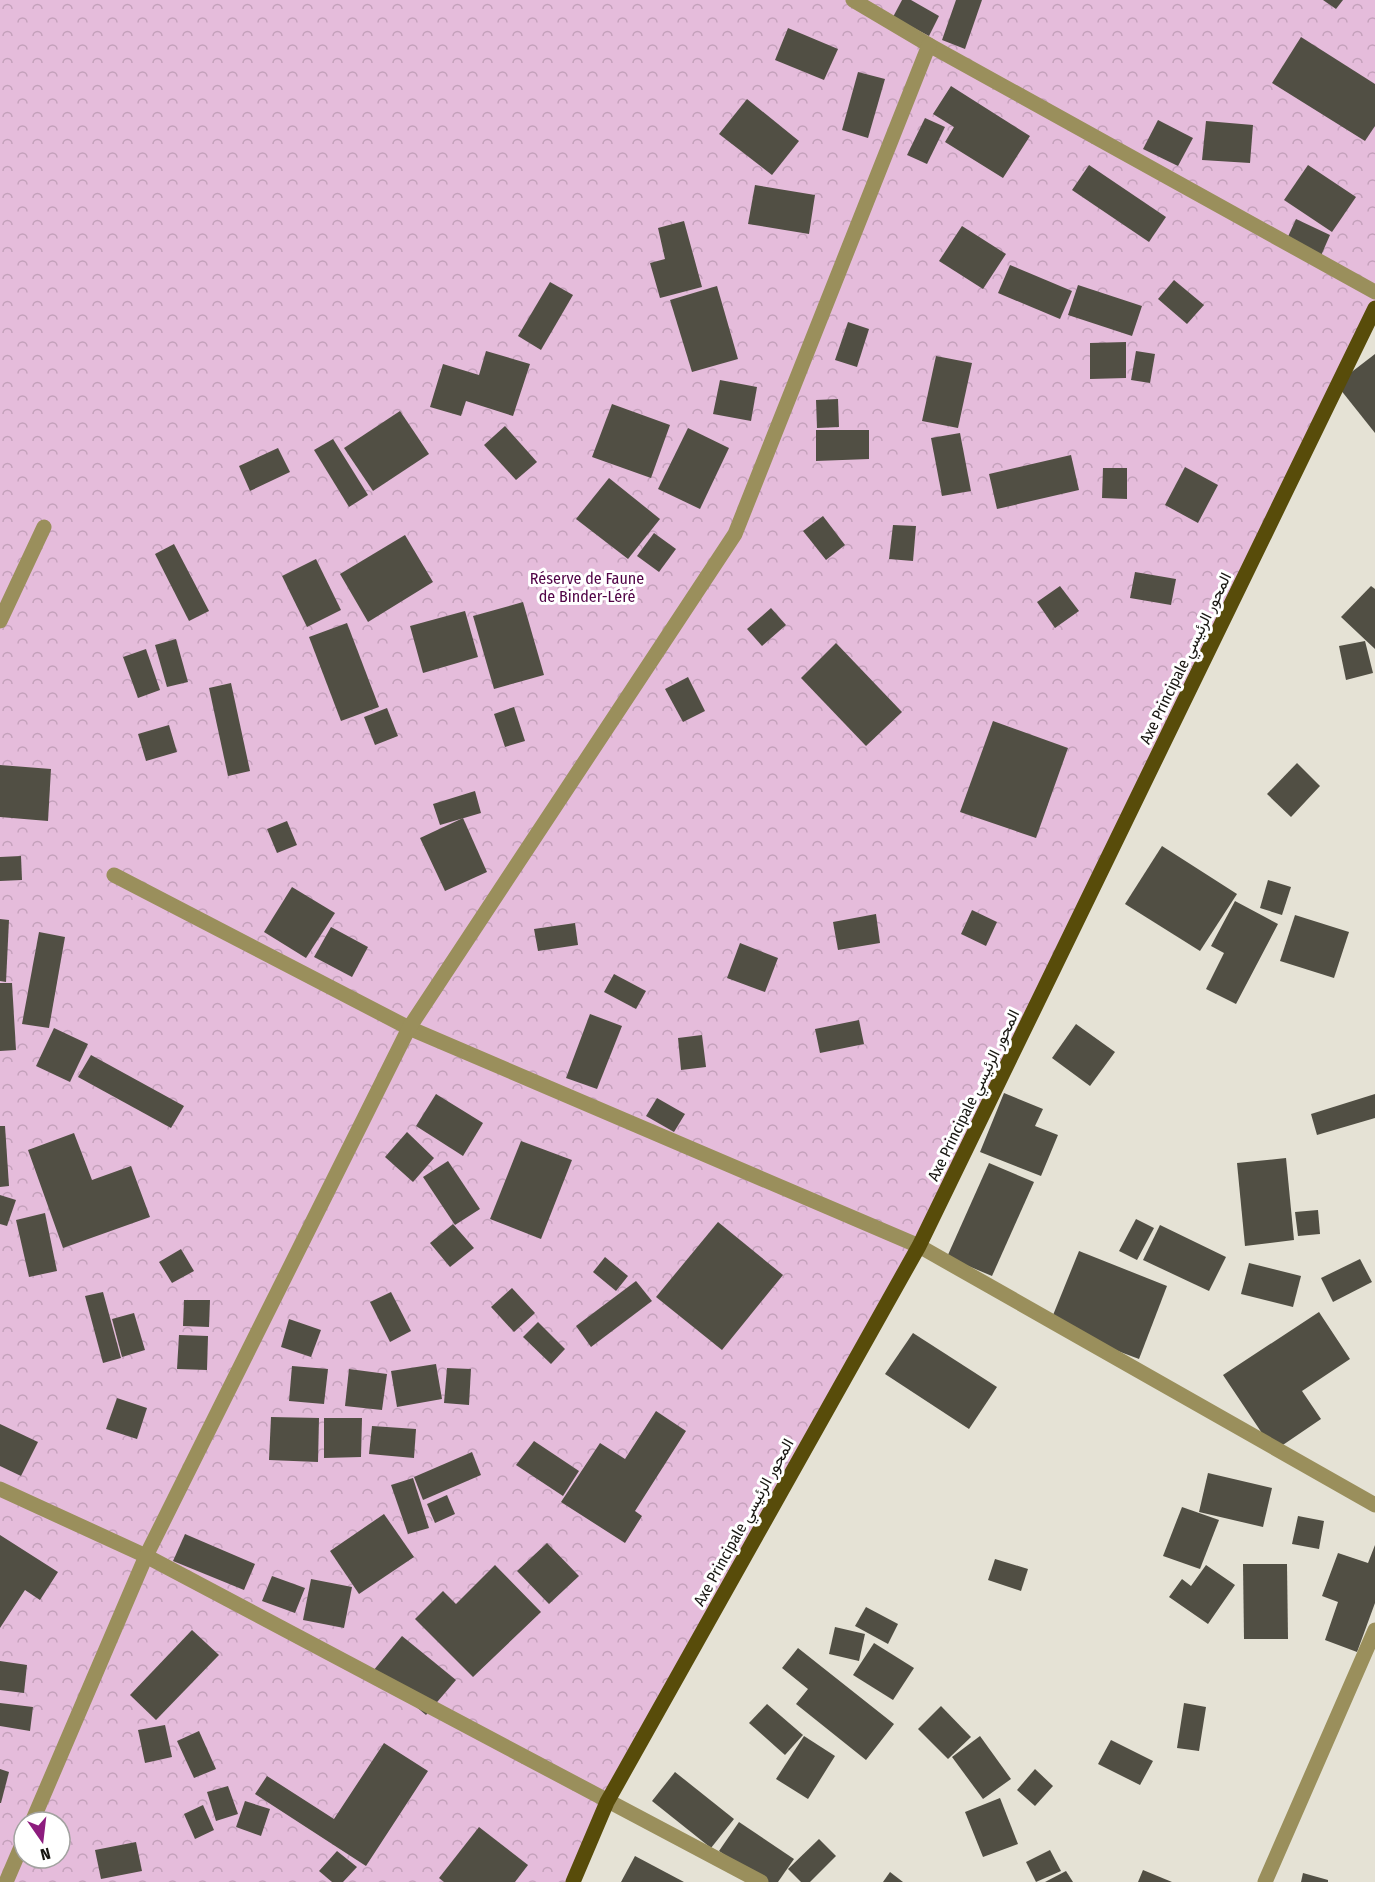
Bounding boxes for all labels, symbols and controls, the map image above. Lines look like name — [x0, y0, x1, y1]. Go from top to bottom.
park label: Réserve de Faune de Binder-Léré — [530, 569, 644, 606]
street label: Axe Principale المحور الرئيسي — [1136, 569, 1239, 749]
street label: Axe Principale المحور الرئيسي — [924, 1006, 1027, 1186]
street label: Axe Principale المحور الرئيسي — [689, 1435, 801, 1611]
north arrow — [12, 1810, 72, 1870]
text: N — [39, 1844, 52, 1864]

